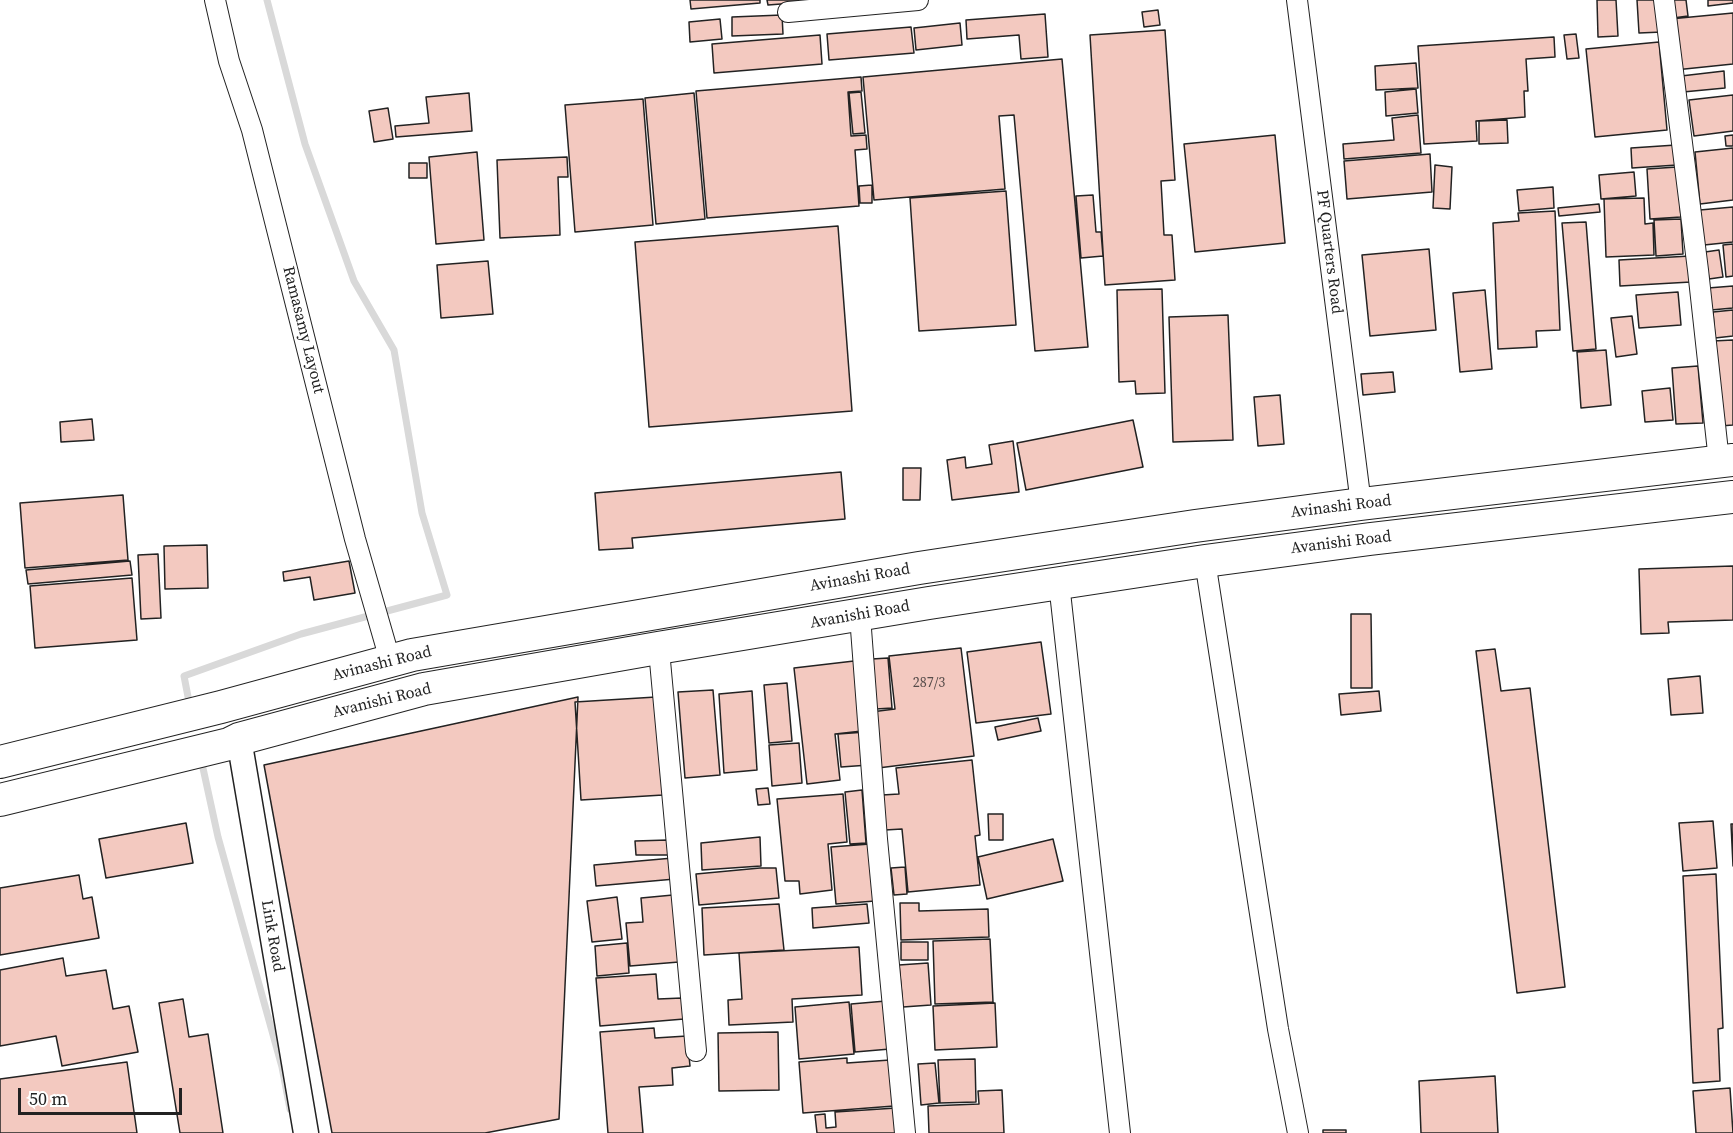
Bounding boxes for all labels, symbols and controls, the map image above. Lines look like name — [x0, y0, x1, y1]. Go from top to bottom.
street label: PF Quarters Road — [1312, 189, 1346, 315]
street label: Ramasamy Layout — [278, 264, 328, 396]
street label: Avinashi Road — [1289, 491, 1393, 523]
street label: Avanishi Road — [1290, 527, 1392, 559]
street label: Avinashi Road — [808, 560, 912, 596]
street label: Avanishi Road — [809, 597, 911, 633]
street label: Avinashi Road — [330, 642, 434, 686]
house number: 287/3 — [913, 675, 945, 691]
street label: Avanishi Road — [331, 679, 433, 723]
street label: Link Road — [256, 899, 288, 973]
scale bar — [21, 1076, 184, 1114]
text: 50 m — [29, 1086, 67, 1111]

